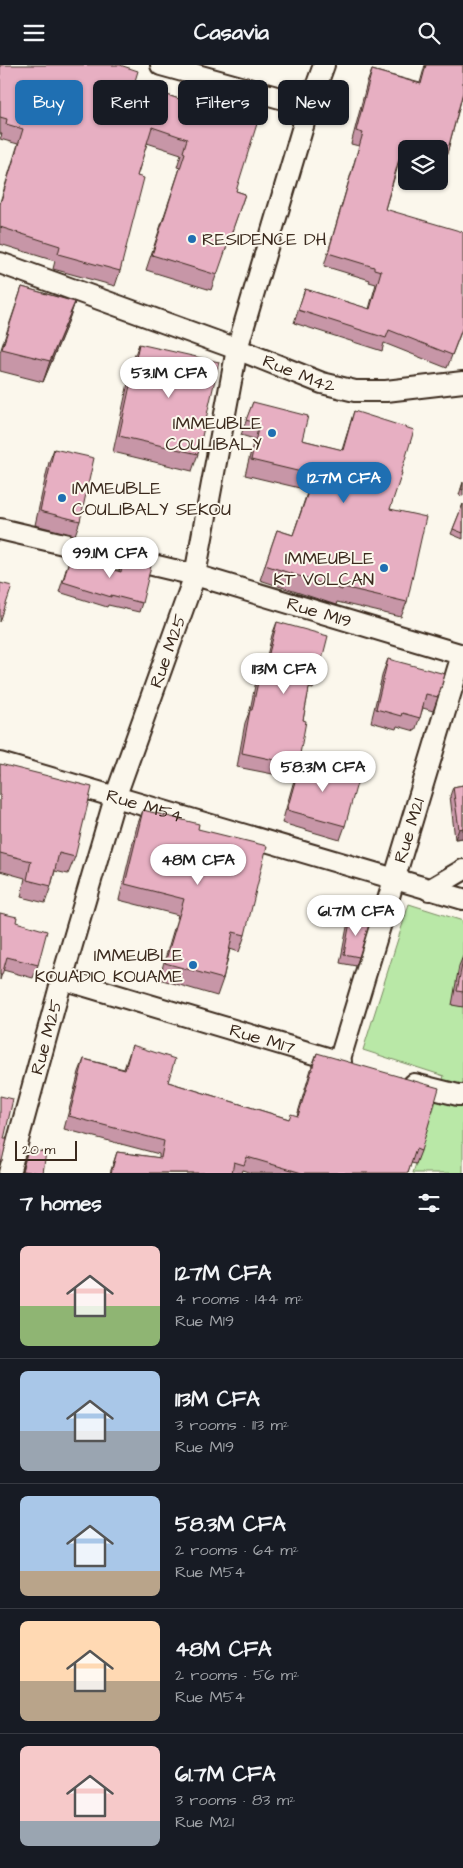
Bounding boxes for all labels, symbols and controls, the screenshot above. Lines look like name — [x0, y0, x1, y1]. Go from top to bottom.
text: Casavia — [194, 17, 269, 48]
icon: menu — [20, 19, 48, 47]
icon: search — [415, 19, 443, 47]
chip: Buy — [15, 80, 83, 125]
chip: Rent — [93, 80, 168, 125]
chip: Filters — [178, 80, 268, 125]
chip: New — [278, 80, 349, 125]
map controls — [398, 140, 448, 190]
button: layers — [398, 140, 448, 190]
place label: RESIDENCE DH — [202, 227, 327, 252]
marker: RESIDENCE DH — [186, 233, 198, 245]
street label: Rue M42 — [259, 348, 339, 399]
pin: 53.1M CFA — [112, 357, 226, 399]
text: 53.1M CFA — [131, 362, 207, 384]
place label: IMMEUBLE COULIBALY — [165, 411, 262, 457]
marker: IMMEUBLE COULIBALY — [266, 427, 278, 439]
pin: 127M CFA — [292, 461, 396, 504]
text: 127M CFA — [307, 467, 381, 489]
place label: IMMEUBLE COULIBALY SEKOU — [72, 476, 231, 522]
marker: IMMEUBLE COULIBALY SEKOU — [56, 492, 68, 504]
pin: 99.1M CFA — [53, 537, 167, 579]
text: 99.1M CFA — [73, 542, 147, 564]
place label: IMMEUBLE KT VOLCAN — [273, 546, 374, 592]
marker: IMMEUBLE KT VOLCAN — [378, 562, 390, 574]
street label: Rue M19 — [284, 591, 355, 634]
street label: Rue M25 — [143, 610, 193, 691]
pin: 113M CFA — [232, 653, 336, 695]
text: 113M CFA — [252, 658, 316, 680]
pin: 58.3M CFA — [266, 751, 380, 793]
text: 58.3M CFA — [281, 756, 365, 778]
street label: Rue M54 — [104, 782, 186, 829]
street label: Rue M21 — [387, 795, 431, 866]
pin: 48M CFA — [152, 843, 244, 886]
text: 48M CFA — [161, 849, 235, 871]
pin: 61.7M CFA — [299, 895, 413, 937]
text: 61.7M CFA — [318, 900, 394, 922]
place label: IMMEUBLE KOUADIO KOUAME — [35, 943, 183, 989]
marker: IMMEUBLE KOUADIO KOUAME — [187, 959, 199, 971]
street label: Rue M25 — [24, 996, 68, 1077]
street label: Rue M17 — [227, 1017, 298, 1060]
scale bar — [15, 1138, 78, 1161]
text: 20 m — [22, 1140, 55, 1160]
text: 7 homes — [20, 1189, 102, 1218]
icon: filters — [415, 1189, 443, 1217]
text: 127M CFA — [175, 1259, 271, 1288]
icon: home — [60, 1266, 120, 1326]
text: 4 rooms · 144 m² — [175, 1288, 303, 1310]
text: Rue M19 — [175, 1310, 234, 1332]
text: 113M CFA — [175, 1385, 260, 1414]
icon: home — [60, 1391, 120, 1451]
text: 3 rooms · 113 m² — [175, 1414, 289, 1436]
text: Rue M19 — [175, 1436, 234, 1458]
text: 58.3M CFA — [175, 1510, 286, 1539]
icon: home — [60, 1516, 120, 1576]
text: 2 rooms · 64 m² — [175, 1539, 299, 1561]
text: Rue M54 — [175, 1561, 245, 1583]
text: 48M CFA — [175, 1635, 272, 1664]
icon: home — [60, 1641, 120, 1701]
text: 2 rooms · 56 m² — [175, 1664, 299, 1686]
text: Rue M54 — [175, 1686, 245, 1708]
text: 61.7M CFA — [175, 1760, 275, 1789]
icon: home — [60, 1766, 120, 1826]
text: 3 rooms · 83 m² — [175, 1789, 295, 1811]
text: Rue M21 — [175, 1811, 234, 1833]

